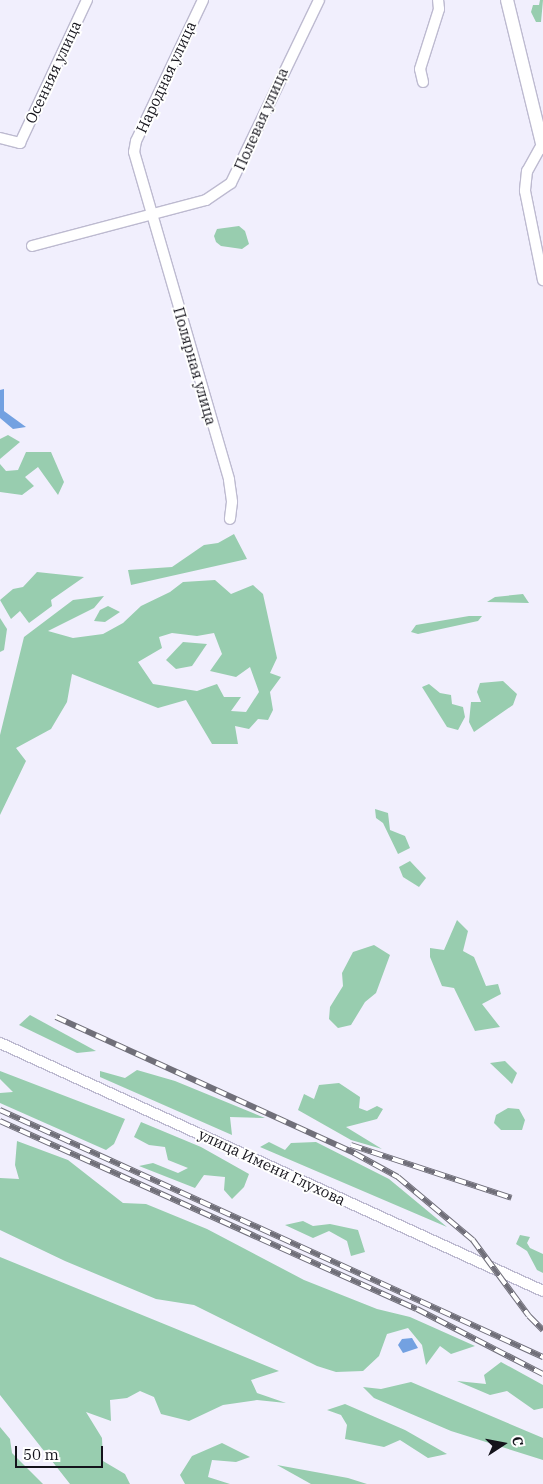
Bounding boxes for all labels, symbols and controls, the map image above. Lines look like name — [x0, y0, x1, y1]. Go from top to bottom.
street label: Осенняя улица — [21, 18, 85, 126]
street label: Народная улица — [132, 18, 200, 136]
street label: Полевая улица — [230, 65, 292, 173]
street label: Полярная улица — [170, 305, 220, 427]
street label: улица Имени Глухова — [196, 1125, 348, 1209]
north arrow — [478, 1419, 528, 1469]
text: С — [508, 1435, 527, 1447]
scale bar — [18, 1436, 105, 1468]
text: 50 m — [23, 1445, 59, 1464]

